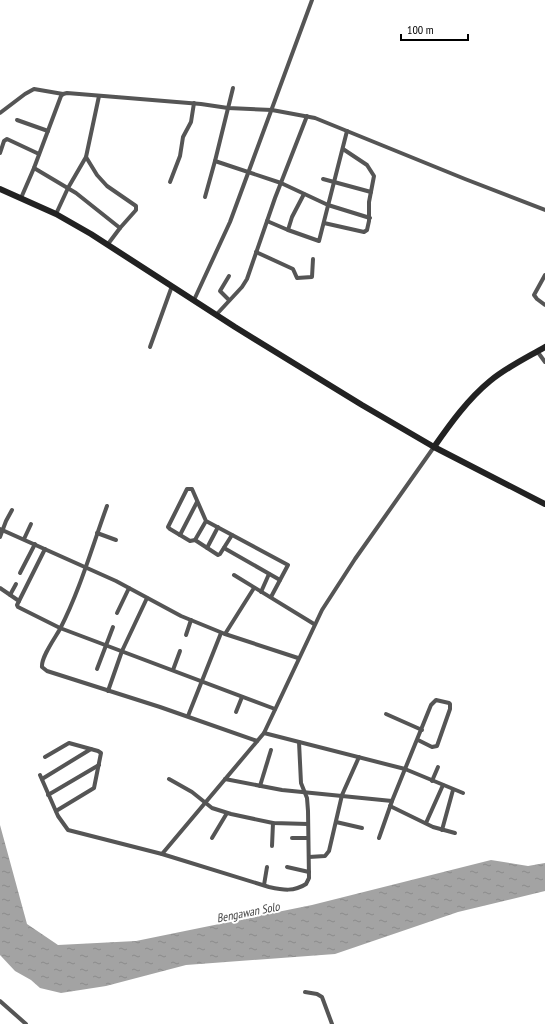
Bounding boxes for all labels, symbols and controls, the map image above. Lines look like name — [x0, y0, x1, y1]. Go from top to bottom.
scale bar — [401, 16, 468, 42]
text: 100 m — [407, 22, 434, 37]
water label: Bengawan Solo — [215, 898, 282, 925]

